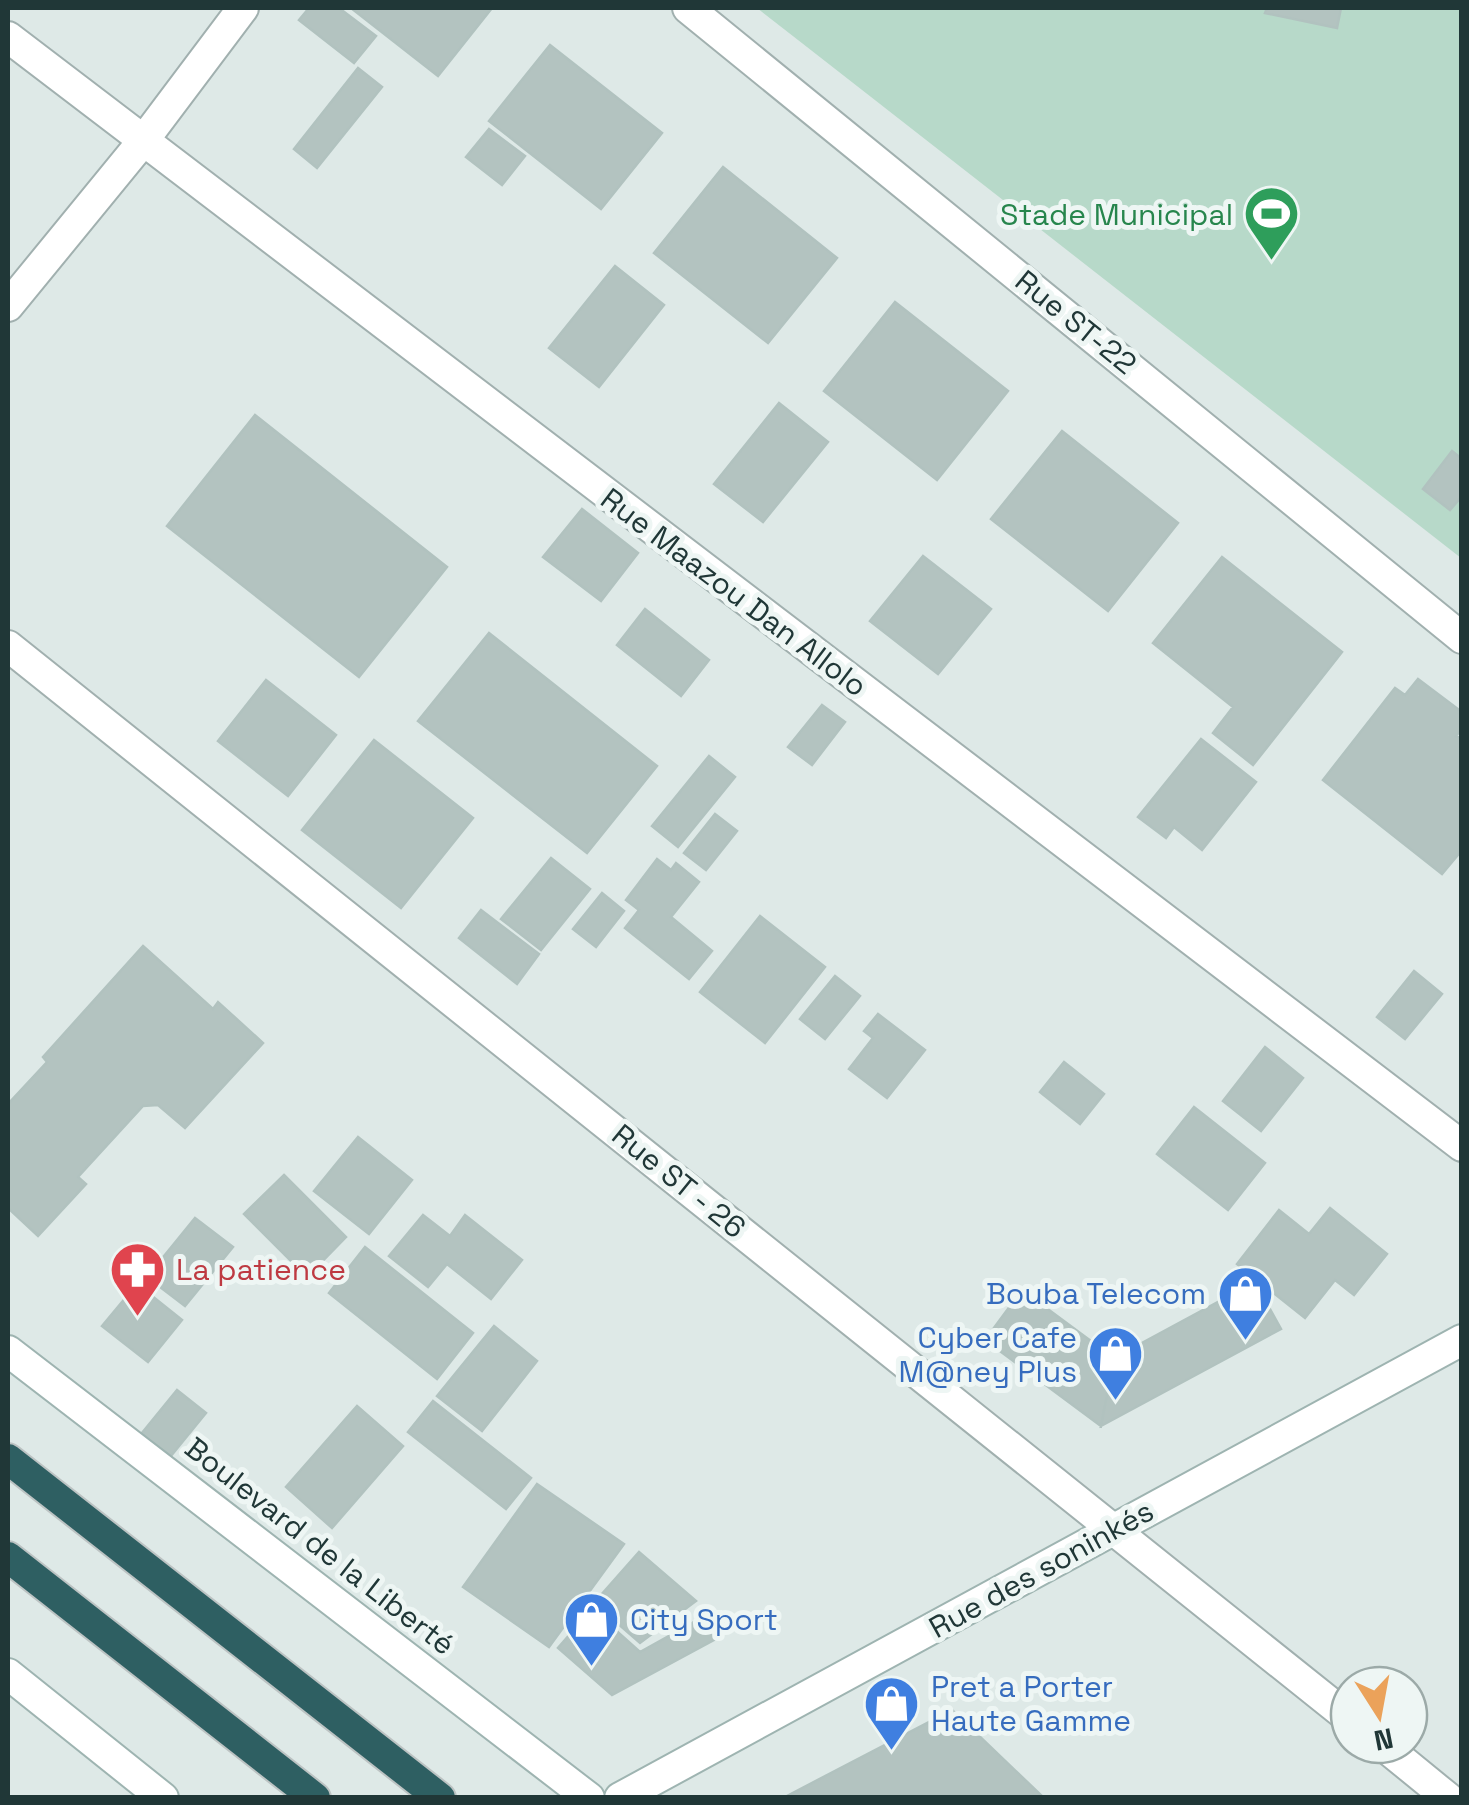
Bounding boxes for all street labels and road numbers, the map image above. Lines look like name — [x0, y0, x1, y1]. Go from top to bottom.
street label: Rue ST-22 — [1007, 261, 1145, 383]
street label: Rue Maazou Dan Allolo — [593, 479, 875, 705]
street label: Rue ST - 26 — [604, 1115, 754, 1247]
street label: Boulevard de la Liberté — [177, 1428, 463, 1664]
street label: Rue des soninkés — [922, 1491, 1160, 1647]

